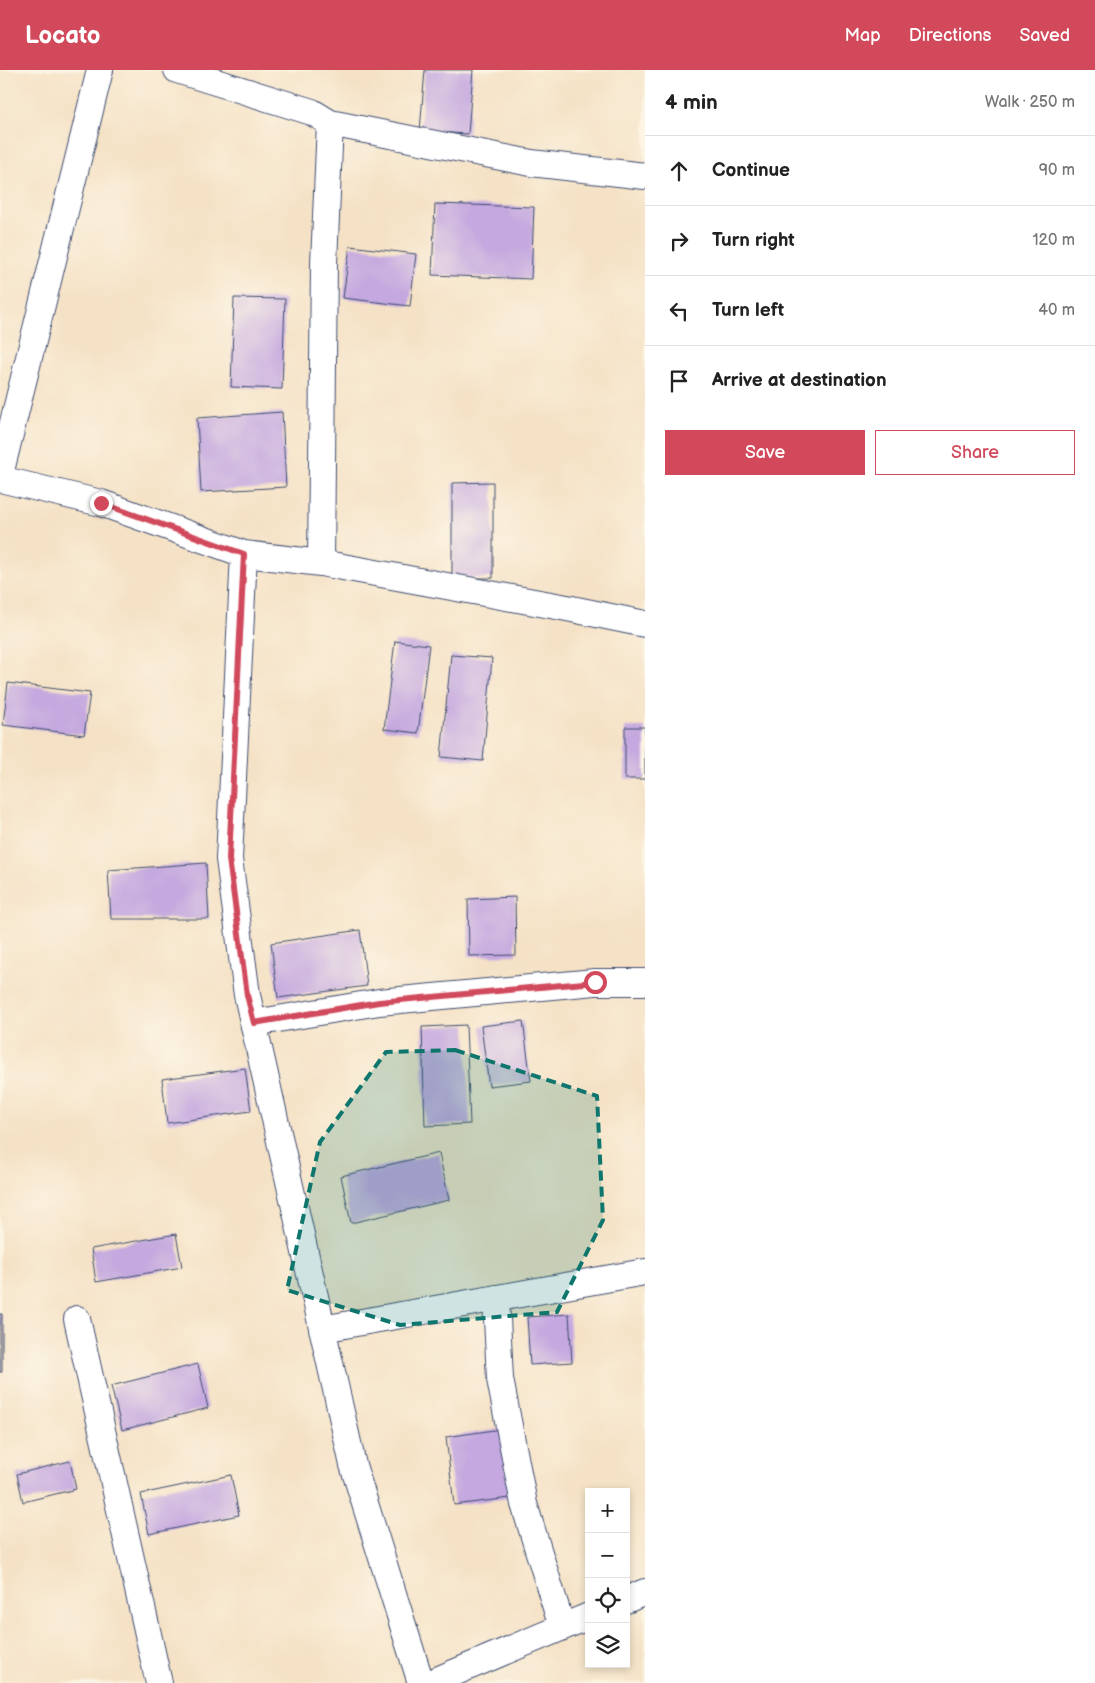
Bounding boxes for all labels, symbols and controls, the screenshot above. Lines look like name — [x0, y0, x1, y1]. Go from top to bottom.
text: Locato — [25, 21, 100, 50]
text: Map — [845, 25, 881, 46]
text: Directions — [909, 25, 991, 46]
text: Saved — [1019, 25, 1070, 46]
text: 4 min — [665, 90, 718, 115]
text: Walk · 250 m — [985, 93, 1075, 112]
icon: ahead — [665, 157, 693, 185]
text: Continue — [712, 159, 790, 182]
text: 90 m — [1039, 161, 1075, 180]
icon: right — [665, 227, 693, 255]
text: Turn right — [712, 229, 795, 252]
text: 120 m — [1032, 231, 1075, 250]
icon: left — [665, 297, 693, 325]
text: Turn left — [712, 299, 784, 322]
text: 40 m — [1038, 301, 1075, 320]
icon: arrive — [665, 367, 693, 395]
text: Arrive at destination — [712, 369, 887, 392]
button: Save — [665, 430, 865, 475]
button: Share — [875, 430, 1075, 475]
route end — [90, 492, 113, 515]
route start — [584, 971, 607, 994]
map controls — [585, 1488, 630, 1668]
button: + — [585, 1488, 630, 1533]
button: − — [585, 1533, 630, 1578]
button: locate — [585, 1578, 630, 1623]
button: layers — [585, 1623, 630, 1668]

